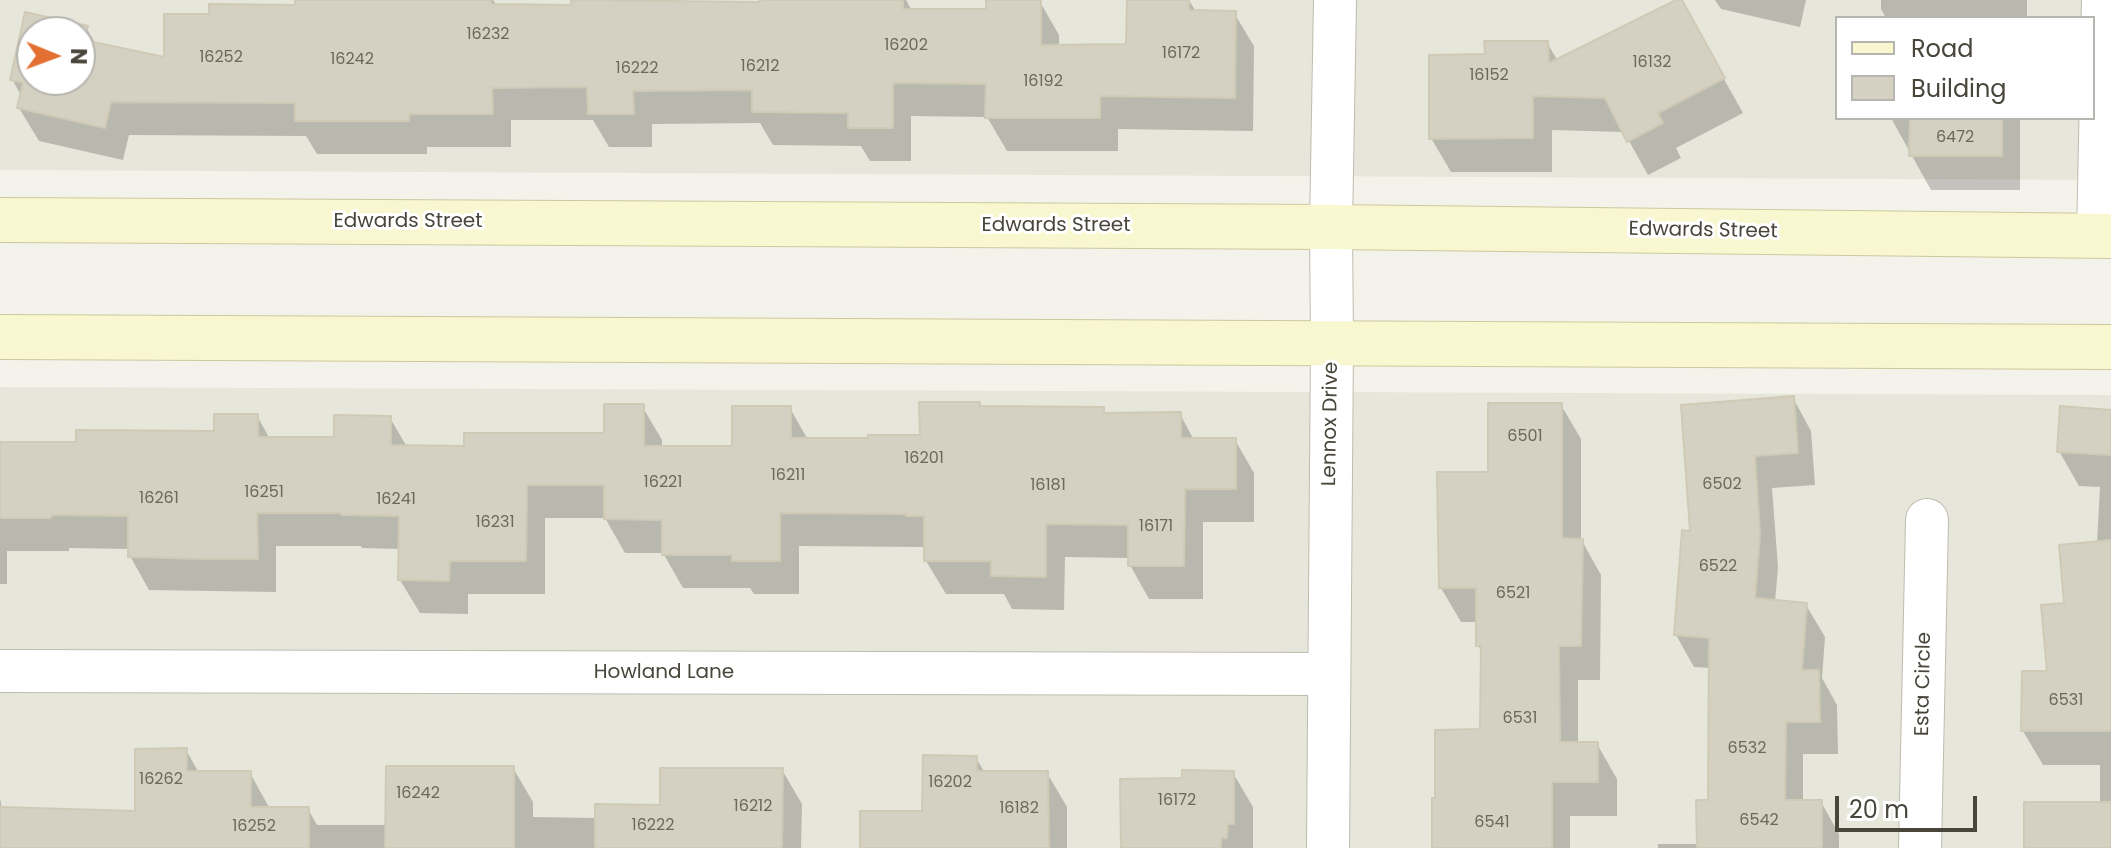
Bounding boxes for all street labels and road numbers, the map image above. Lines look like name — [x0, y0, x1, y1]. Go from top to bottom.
street label: Edwards Street — [333, 210, 483, 234]
street label: Edwards Street — [981, 214, 1131, 238]
street label: Edwards Street — [1628, 218, 1778, 244]
street label: Lennox Drive — [1318, 362, 1344, 486]
street label: Esta Circle — [1911, 632, 1937, 736]
street label: Howland Lane — [594, 661, 734, 685]

